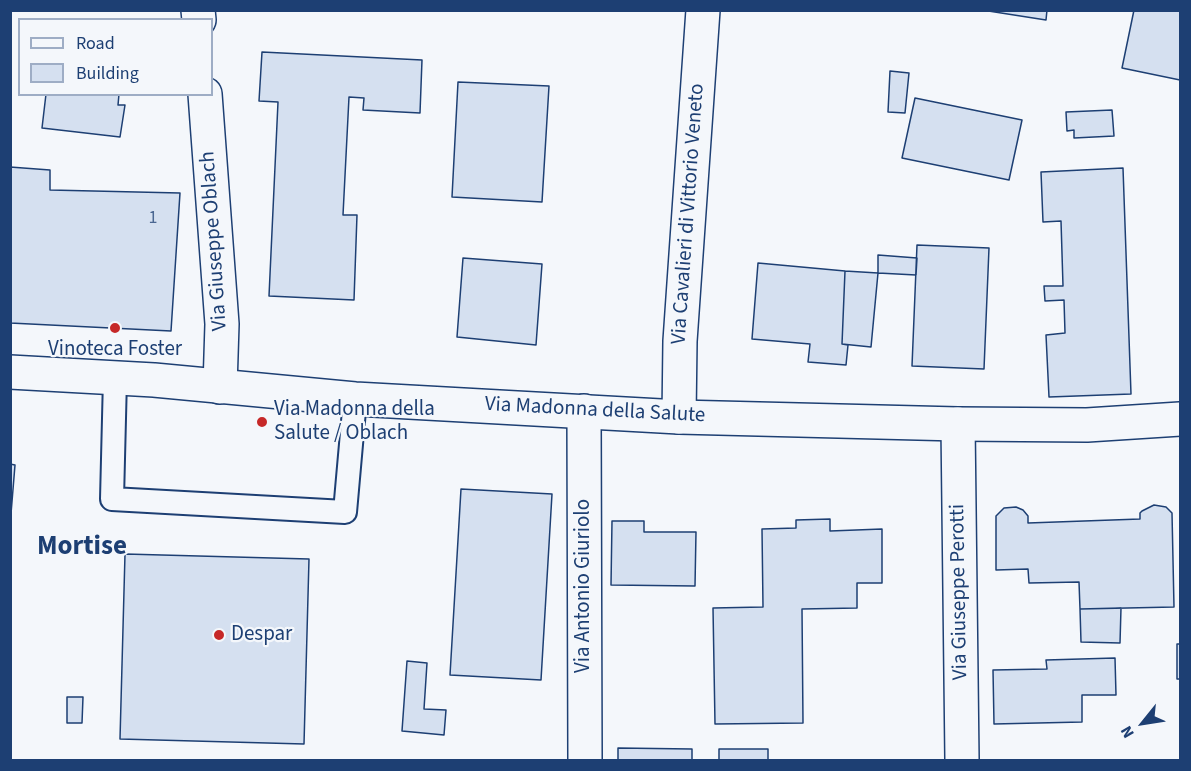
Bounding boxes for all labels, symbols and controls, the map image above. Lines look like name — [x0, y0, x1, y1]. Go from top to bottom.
legend — [18, 18, 213, 96]
text: Road — [76, 31, 115, 56]
text: Building — [76, 61, 139, 86]
street label: Via Cavalieri di Vittorio Veneto — [667, 83, 711, 345]
street label: Via Giuseppe Oblach — [196, 150, 234, 332]
house number: 1 — [149, 208, 157, 230]
marker: Vinoteca Foster — [108, 321, 122, 335]
place label: Vinoteca Foster — [48, 337, 182, 363]
street label: Via Madonna della Salute — [484, 393, 706, 429]
place label: Via Madonna della Salute / Oblach — [274, 397, 435, 447]
marker: Via Madonna della Salute / Oblach — [255, 415, 269, 429]
street label: Via Antonio Giuriolo — [571, 499, 597, 673]
street label: Via Giuseppe Perotti — [946, 504, 974, 680]
district label: Mortise — [37, 532, 127, 564]
place label: Despar — [231, 622, 292, 648]
marker: Despar — [212, 628, 226, 642]
north arrow — [1113, 693, 1173, 753]
text: N — [1115, 722, 1140, 742]

